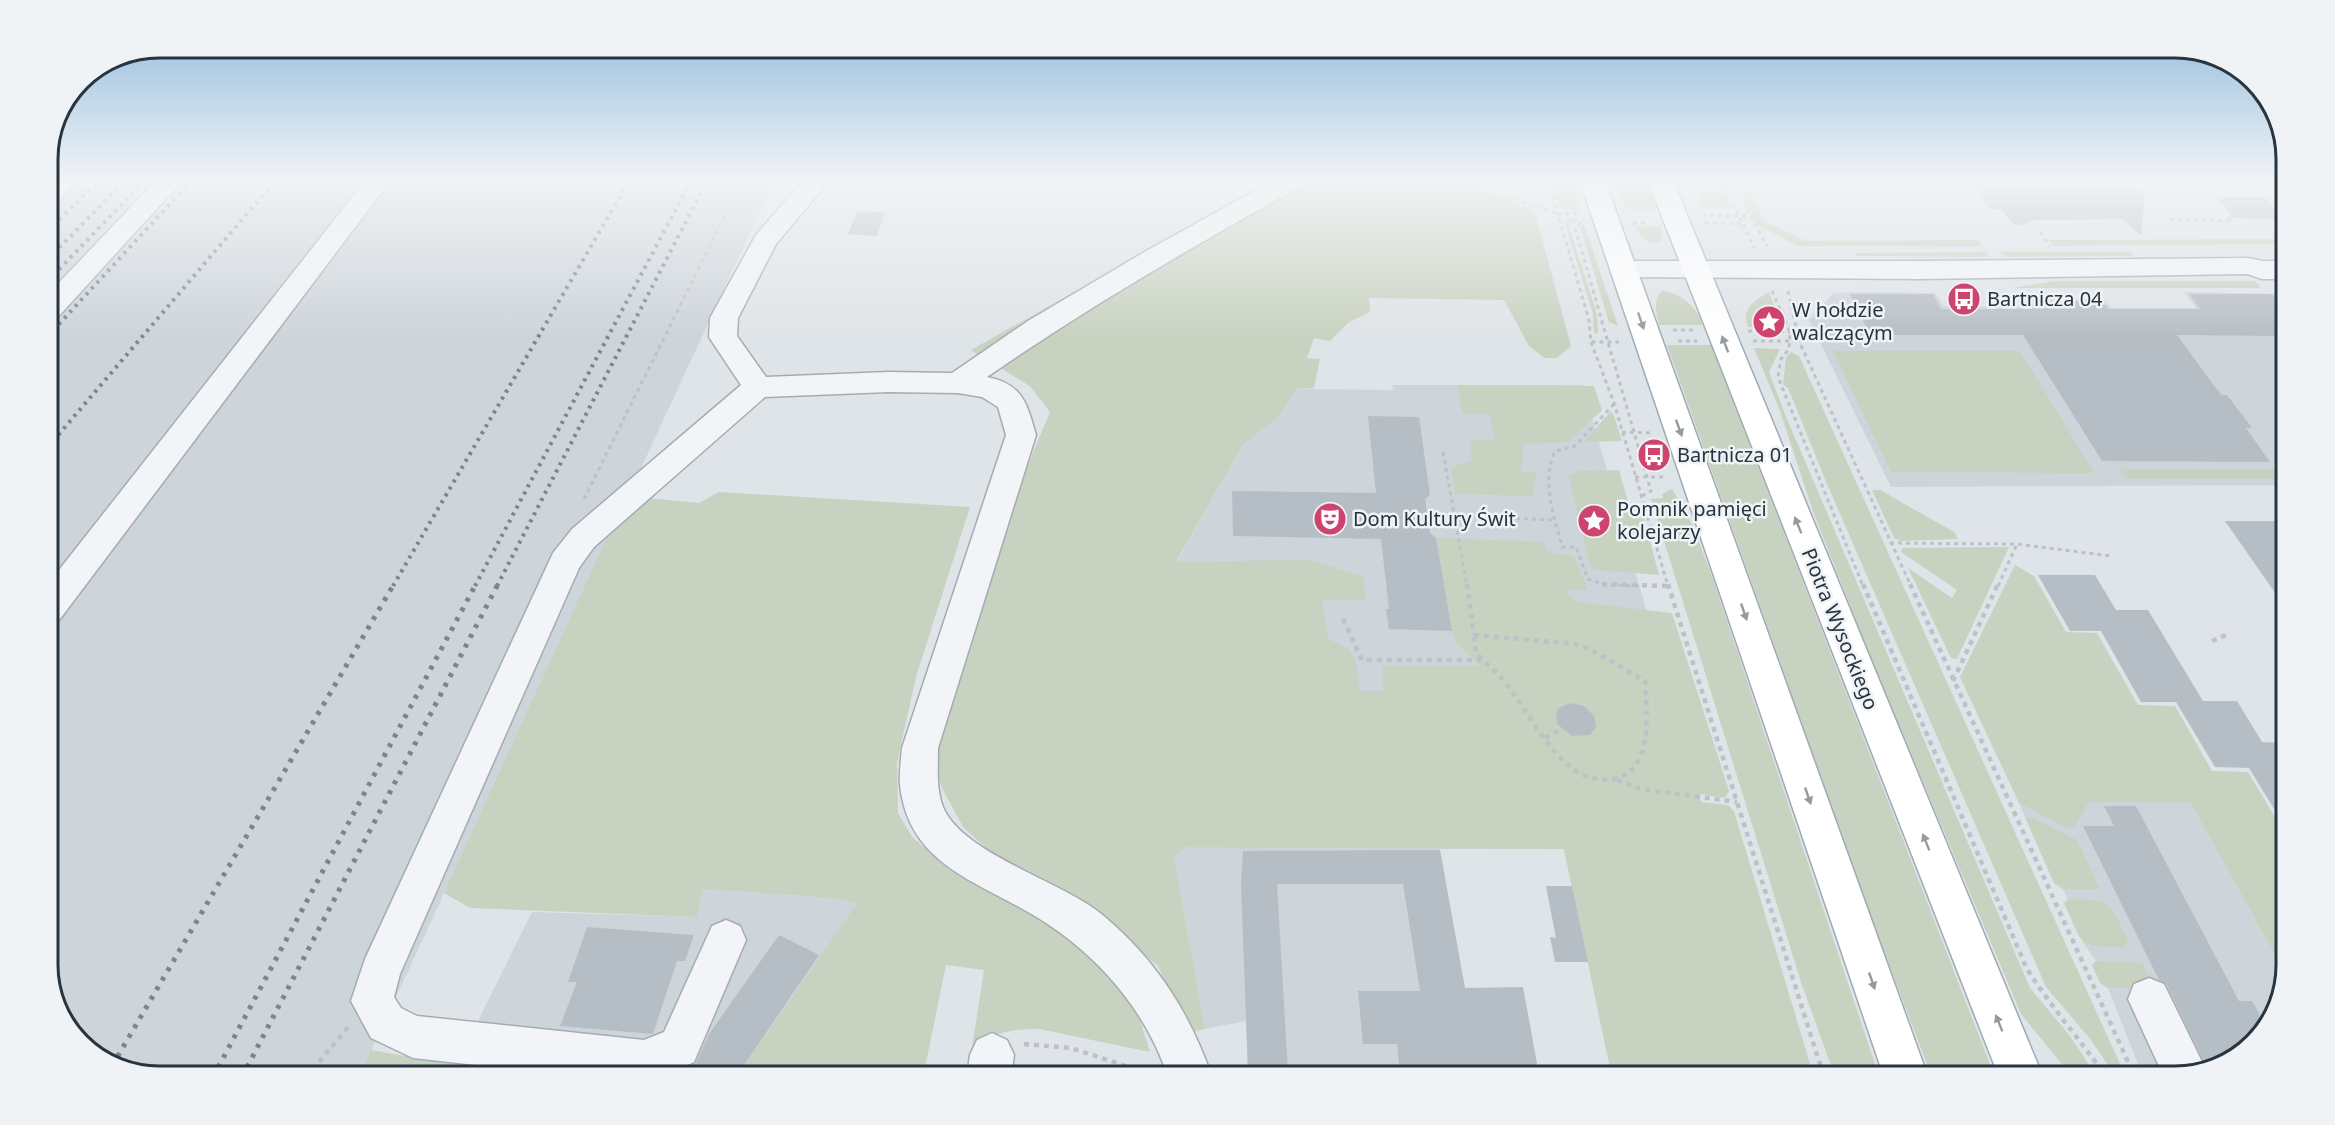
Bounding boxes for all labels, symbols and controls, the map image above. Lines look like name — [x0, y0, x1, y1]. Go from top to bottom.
bus stop icon: Bartnicza 04 — [1946, 281, 1982, 317]
place label: Bartnicza 04 — [1987, 285, 2103, 312]
place label: W hołdzie walczącym — [1792, 296, 1893, 346]
place icon: W hołdzie walczącym — [1751, 304, 1787, 340]
one-way arrow — [1637, 312, 1647, 330]
one-way arrow — [1719, 335, 1729, 353]
one-way arrow — [1675, 420, 1685, 438]
bus stop icon: Bartnicza 01 — [1636, 437, 1672, 473]
place label: Bartnicza 01 — [1677, 441, 1793, 468]
place label: Pomnik pamięci kolejarzy — [1617, 495, 1767, 545]
theatre icon: Dom Kultury Świt — [1312, 501, 1348, 537]
place icon: Pomnik pamięci kolejarzy — [1576, 503, 1612, 539]
place label: Dom Kultury Świt — [1353, 505, 1516, 532]
one-way arrow — [1793, 516, 1802, 534]
street label: Piotra Wysockiego — [1796, 544, 1885, 714]
one-way arrow — [1740, 603, 1750, 621]
one-way arrow — [1804, 788, 1814, 806]
one-way arrow — [1921, 833, 1930, 851]
one-way arrow — [1868, 972, 1878, 990]
one-way arrow — [1994, 1014, 2004, 1032]

